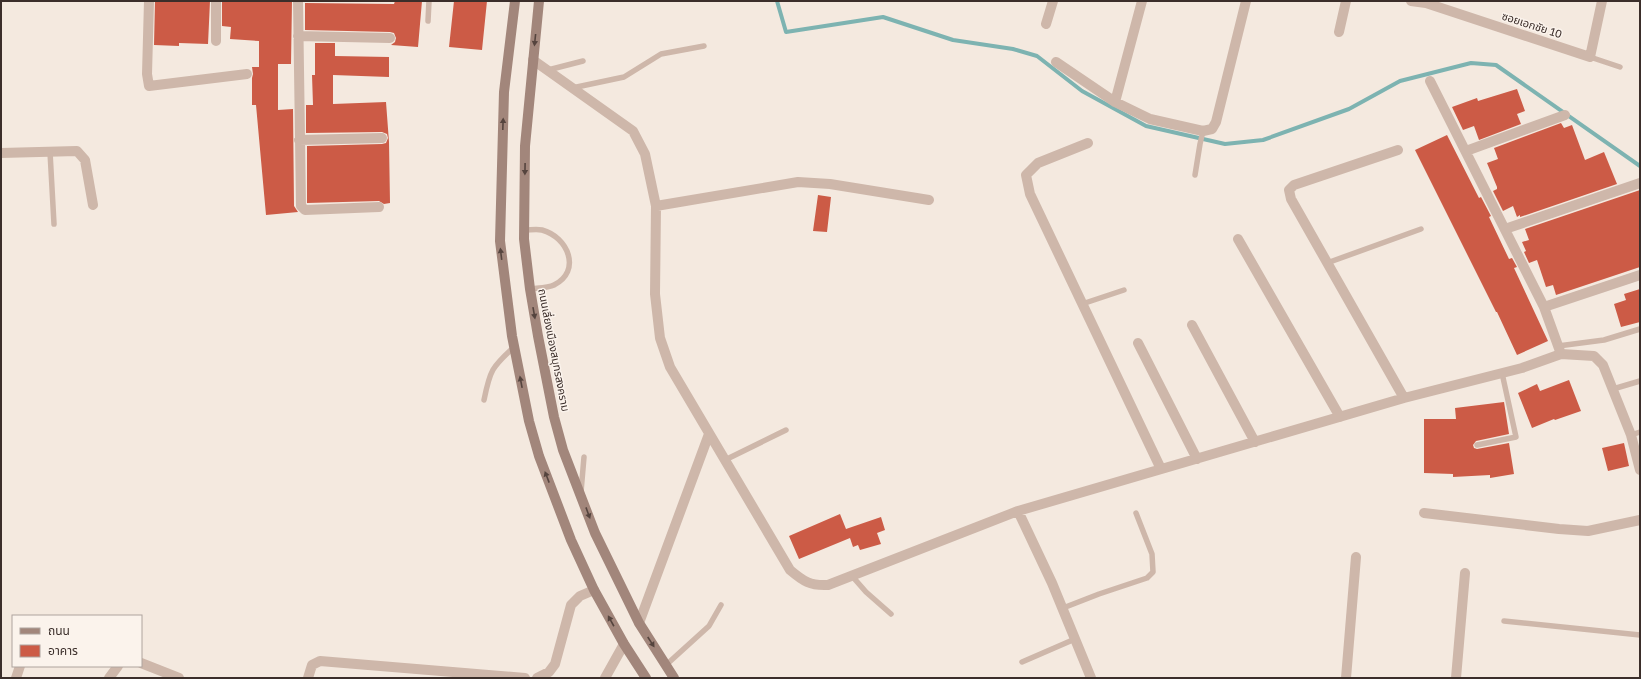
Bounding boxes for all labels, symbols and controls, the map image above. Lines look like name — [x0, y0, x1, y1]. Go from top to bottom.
street label: ซอยเอกชัย 10 — [1500, 9, 1564, 40]
one-way arrow — [531, 34, 538, 46]
one-way arrow — [500, 117, 506, 130]
one-way arrow — [521, 163, 528, 175]
one-way arrow — [498, 248, 505, 260]
street label: ถนนเลี่ยงเมืองสมุทรสงคราม — [535, 287, 574, 413]
one-way arrow — [531, 307, 537, 319]
one-way arrow — [518, 376, 524, 388]
one-way arrow — [543, 470, 549, 482]
one-way arrow — [585, 507, 591, 519]
legend — [12, 615, 142, 667]
one-way arrow — [608, 615, 614, 627]
text: ถนน — [48, 623, 70, 638]
one-way arrow — [647, 637, 655, 647]
text: อาคาร — [48, 643, 78, 658]

